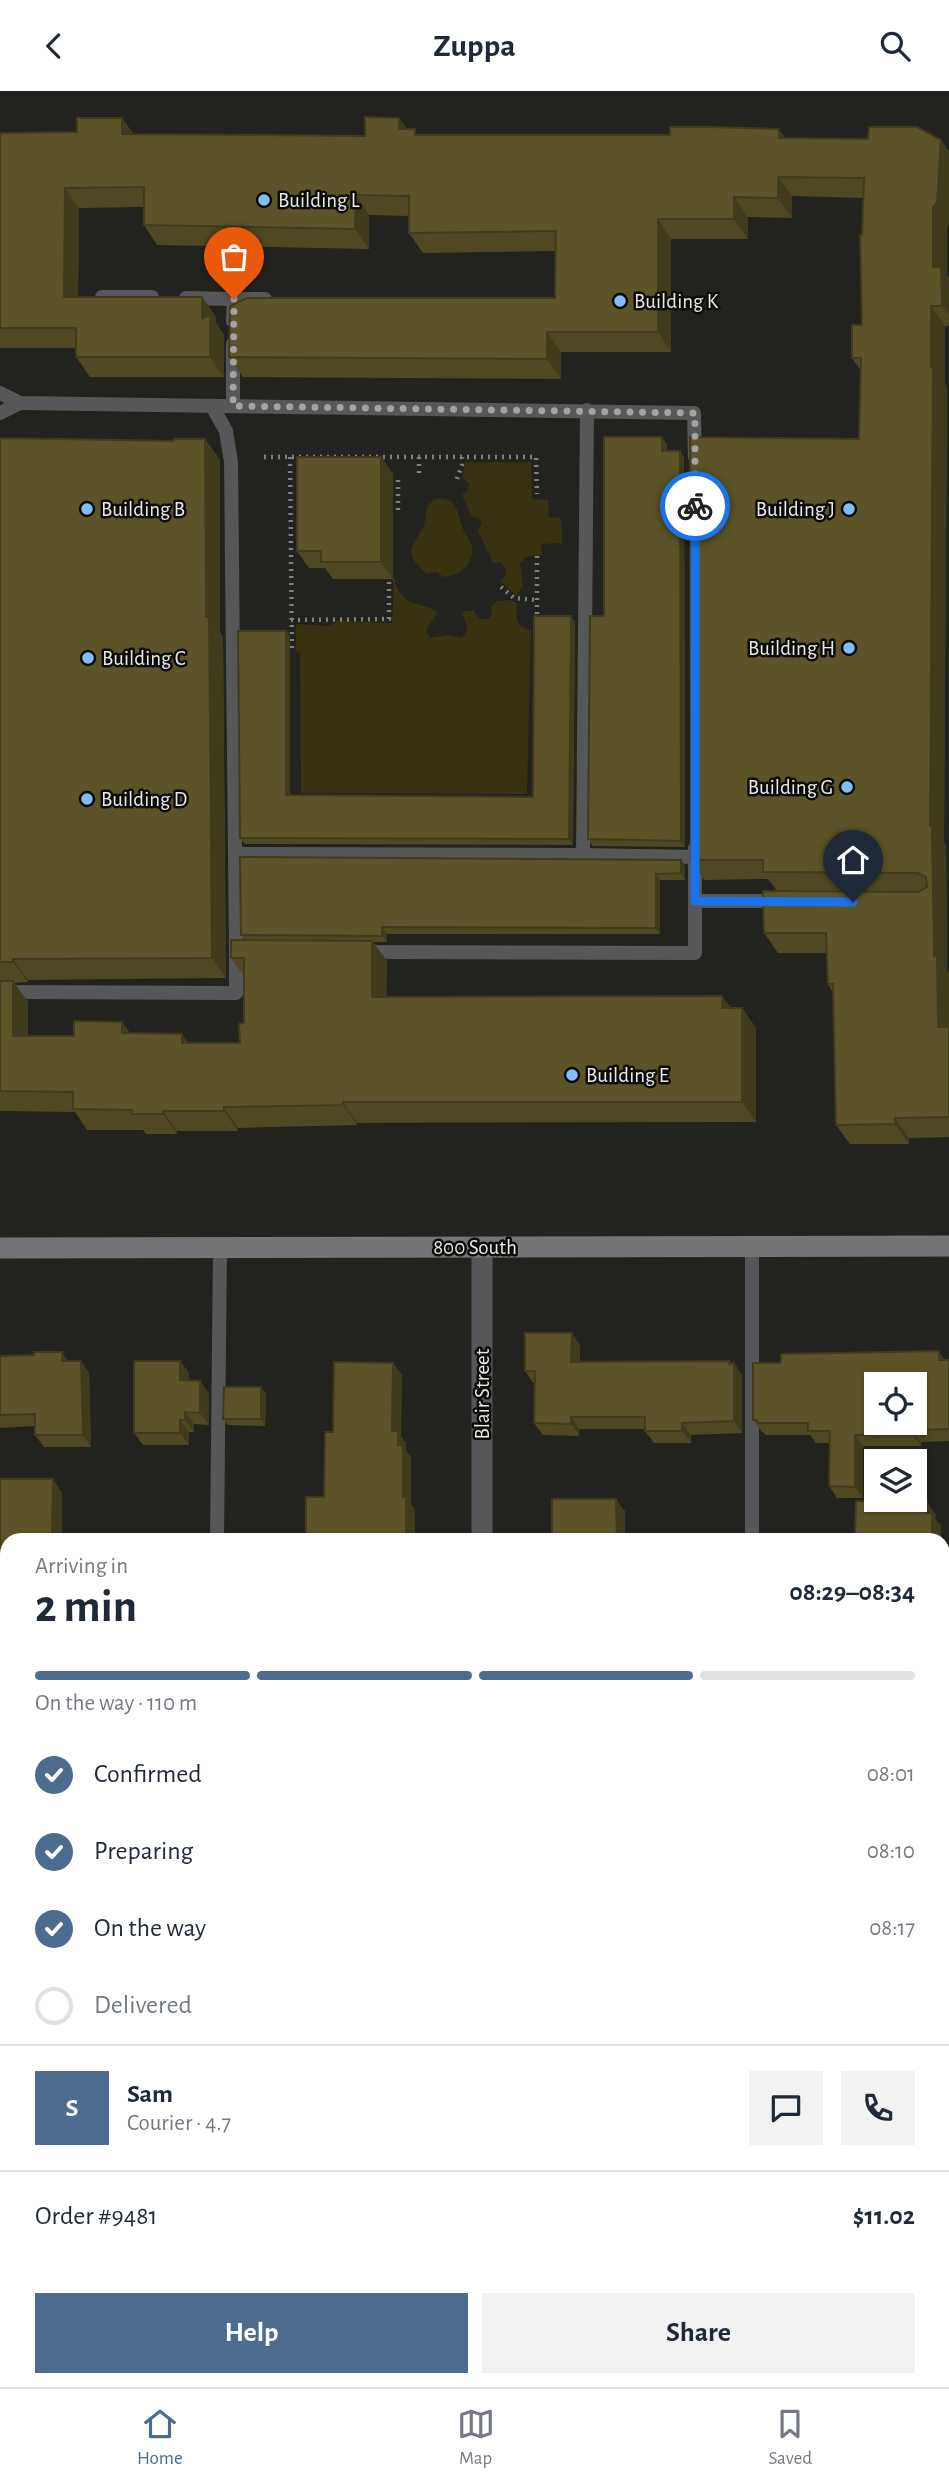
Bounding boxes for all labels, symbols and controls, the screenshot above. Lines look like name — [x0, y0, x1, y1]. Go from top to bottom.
icon: back — [35, 27, 73, 65]
icon: search — [876, 27, 914, 65]
text: Zuppa — [433, 30, 516, 62]
place label: Building L — [278, 190, 360, 211]
marker: Building L — [256, 192, 272, 208]
pin — [204, 227, 264, 299]
icon: bag — [215, 238, 253, 276]
place label: Building K — [634, 291, 719, 312]
marker: Building K — [612, 293, 628, 309]
courier — [660, 471, 730, 541]
icon: bike — [676, 487, 714, 525]
place label: Building B — [101, 499, 185, 520]
place label: Building J — [756, 499, 835, 520]
marker: Building B — [79, 501, 95, 517]
marker: Building J — [841, 501, 857, 517]
place label: Building H — [748, 638, 835, 659]
marker: Building H — [841, 640, 857, 656]
place label: Building C — [102, 648, 186, 669]
marker: Building C — [80, 650, 96, 666]
place label: Building G — [748, 777, 833, 798]
marker: Building G — [839, 779, 855, 795]
place label: Building D — [101, 789, 187, 810]
marker: Building D — [79, 791, 95, 807]
pin — [823, 830, 883, 902]
icon: home — [834, 841, 872, 879]
place label: Building E — [586, 1065, 669, 1086]
marker: Building E — [564, 1067, 580, 1083]
street label: 800 South — [433, 1237, 517, 1258]
street label: Blair Street — [472, 1348, 493, 1439]
map controls — [864, 1372, 927, 1512]
button: locate — [864, 1372, 927, 1435]
button: layers — [864, 1449, 927, 1512]
text: Arriving in — [35, 1555, 128, 1578]
text: 08:29–08:34 — [789, 1579, 915, 1605]
text: 2 min — [35, 1584, 137, 1630]
text: On the way · 110 m — [35, 1692, 197, 1715]
icon: check — [35, 1756, 73, 1794]
text: Confirmed — [94, 1761, 202, 1787]
text: 08:01 — [867, 1763, 915, 1786]
icon: check — [35, 1833, 73, 1871]
text: Preparing — [94, 1838, 193, 1864]
text: 08:10 — [867, 1840, 915, 1863]
icon: check — [35, 1910, 73, 1948]
text: On the way — [94, 1915, 206, 1941]
text: 08:17 — [869, 1917, 915, 1940]
text: Delivered — [94, 1992, 192, 2018]
button: chat — [749, 2071, 823, 2145]
button: phone — [841, 2071, 915, 2145]
text: Sam — [127, 2081, 173, 2107]
text: S — [66, 2095, 78, 2121]
text: Courier · 4.7 — [127, 2112, 231, 2135]
text: Order #9481 — [35, 2203, 157, 2229]
text: $11.02 — [853, 2203, 915, 2229]
button: Help — [35, 2293, 468, 2373]
button: Share — [482, 2293, 915, 2373]
tab: Home — [137, 2405, 183, 2470]
tab: Map — [457, 2405, 495, 2470]
tab: Saved — [769, 2405, 812, 2470]

